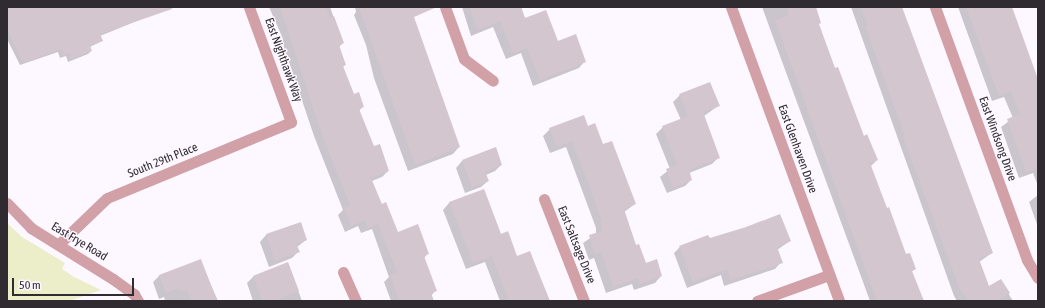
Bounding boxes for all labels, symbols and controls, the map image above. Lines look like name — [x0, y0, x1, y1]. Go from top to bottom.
street label: East Nighthawk Way — [261, 16, 305, 104]
street label: East Windsong Drive — [975, 95, 1019, 183]
street label: East Glenhaven Drive — [774, 103, 820, 195]
street label: South 29th Place — [126, 140, 200, 182]
street label: East Saltsage Drive — [554, 204, 598, 286]
street label: East Frye Road — [48, 220, 110, 264]
scale bar — [14, 270, 136, 296]
text: 50 m — [19, 278, 41, 292]

